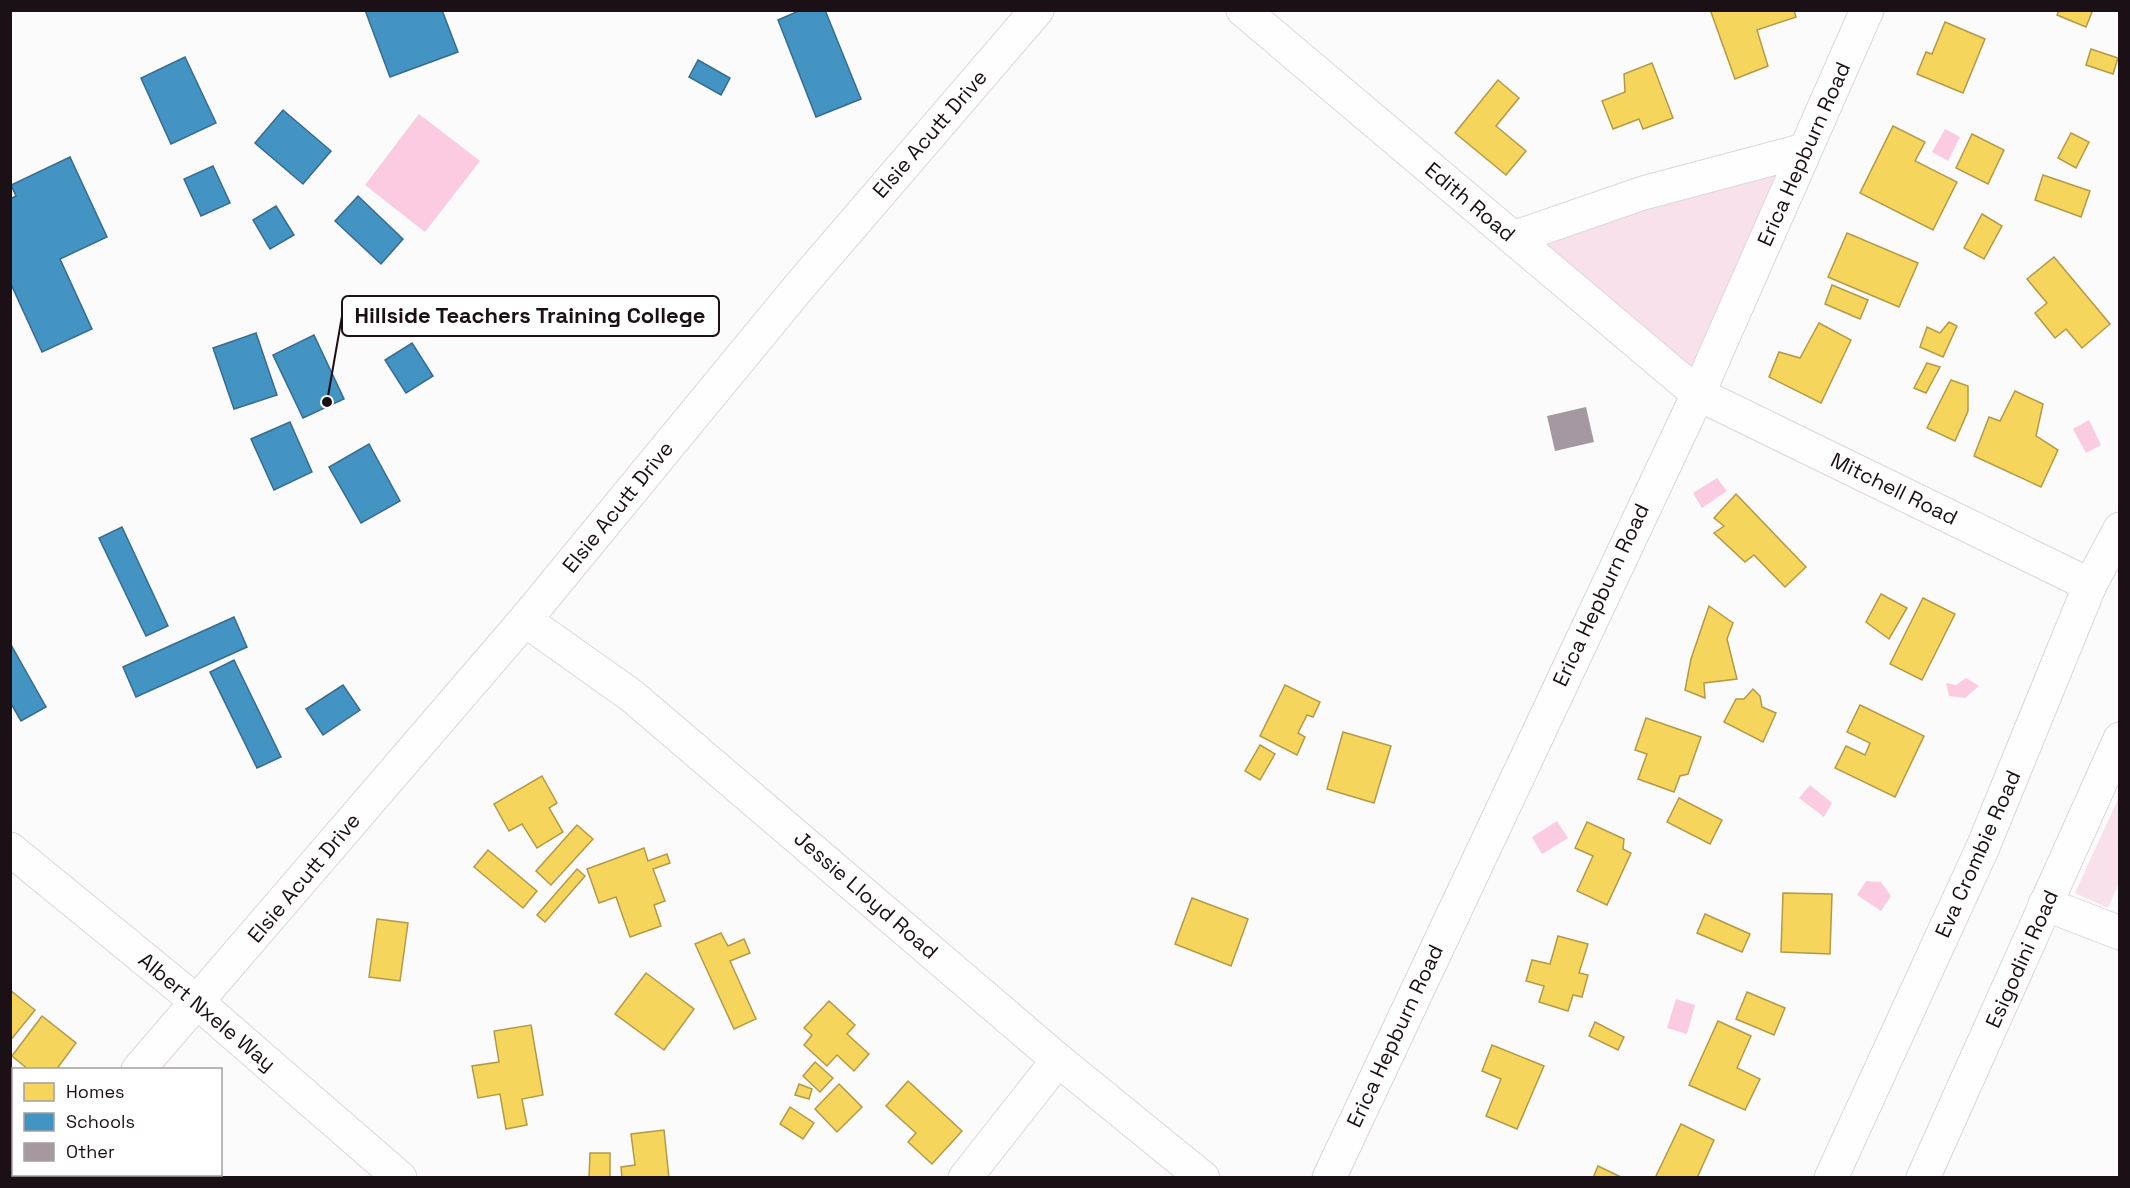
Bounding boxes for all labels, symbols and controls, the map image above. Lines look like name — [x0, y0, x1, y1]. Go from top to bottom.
street label: Erica Hepburn Road — [1751, 58, 1856, 250]
street label: Elsie Acutt Drive — [866, 64, 993, 203]
street label: Edith Road — [1420, 156, 1521, 247]
callout: Hillside Teachers Training College — [342, 296, 719, 336]
text: Hillside Teachers Training College — [355, 301, 705, 329]
street label: Elsie Acutt Drive — [556, 435, 679, 578]
street label: Mitchell Road — [1826, 446, 1962, 531]
street label: Erica Hepburn Road — [1546, 499, 1655, 691]
street label: Eva Crombie Road — [1929, 766, 2027, 942]
street label: Elsie Acutt Drive — [241, 807, 366, 948]
street label: Jessie Lloyd Road — [789, 825, 944, 965]
street label: Esigodini Road — [1979, 886, 2064, 1032]
street label: Erica Hepburn Road — [1340, 940, 1449, 1132]
street label: Albert Nxele Way — [133, 946, 282, 1077]
legend — [12, 1068, 222, 1176]
text: Homes — [66, 1080, 125, 1103]
text: Schools — [66, 1110, 135, 1133]
text: Other — [66, 1140, 115, 1163]

